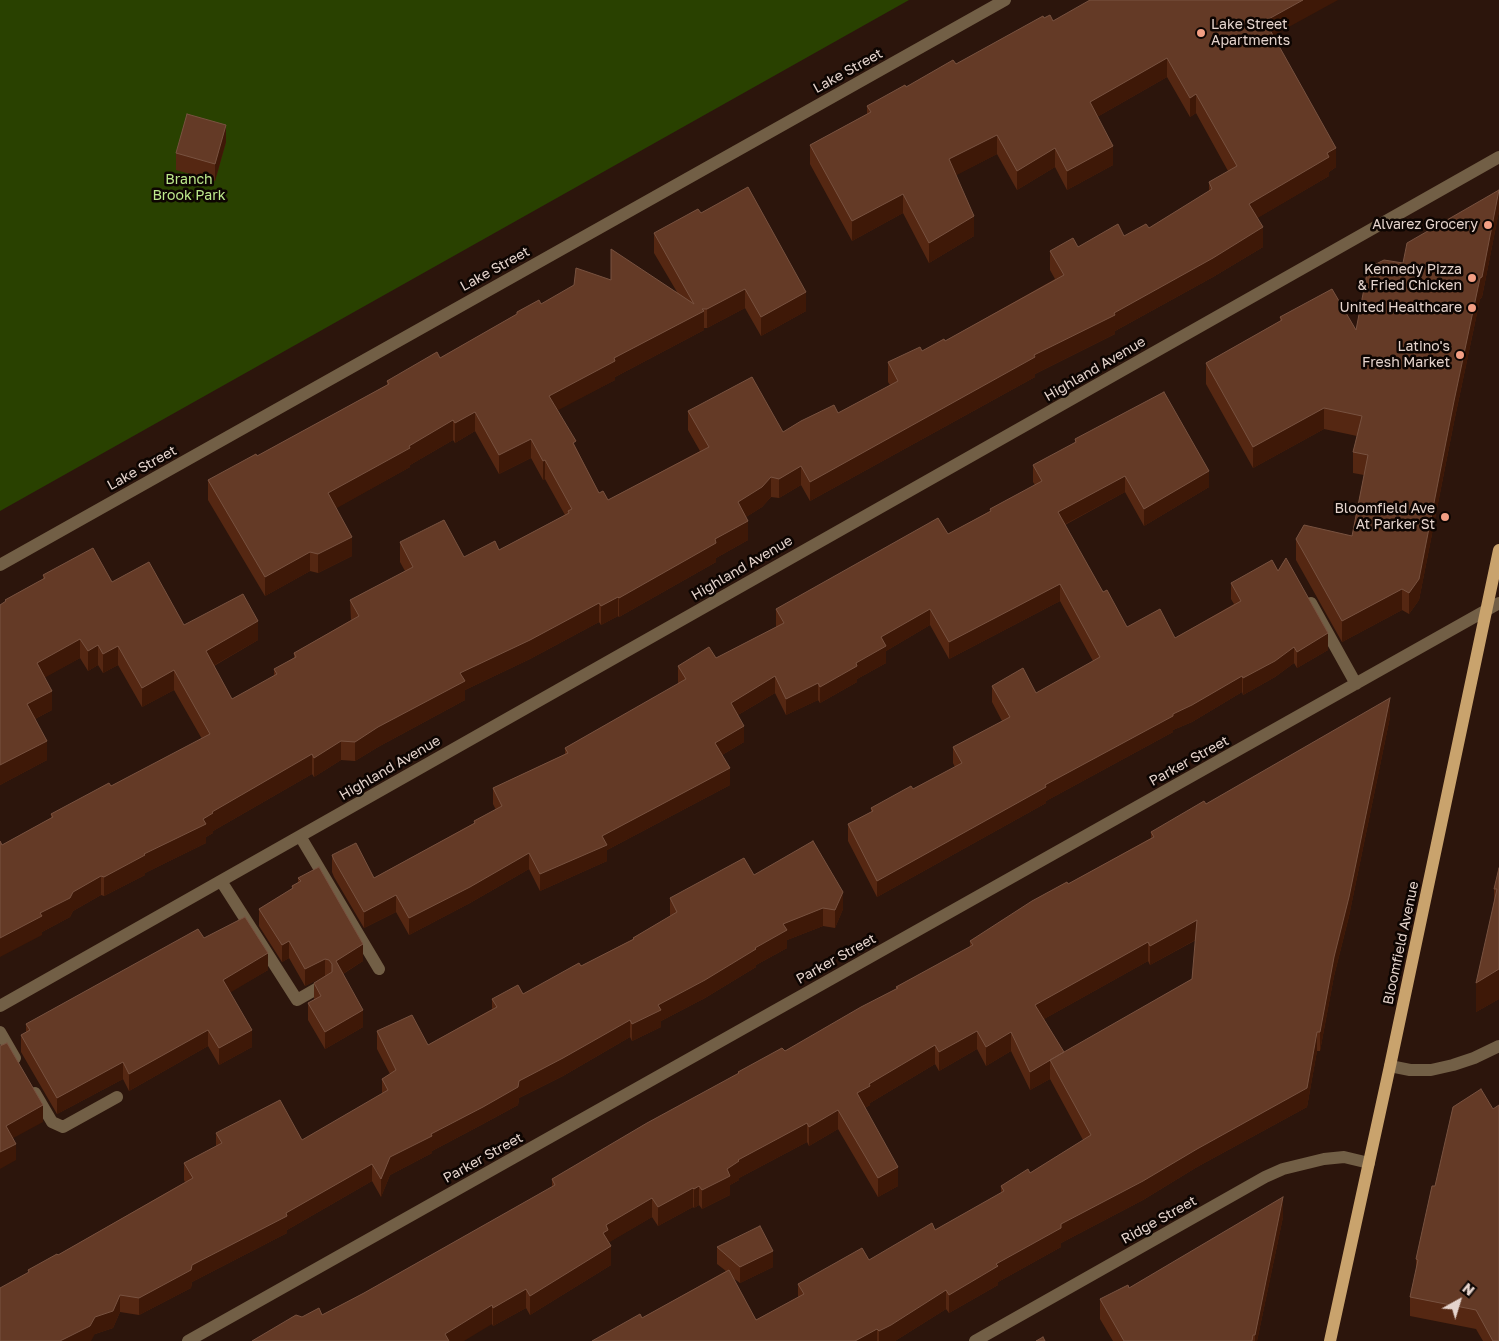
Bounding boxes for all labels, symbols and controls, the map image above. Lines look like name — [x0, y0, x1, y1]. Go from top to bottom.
place label: Lake Street Apartments — [1211, 17, 1290, 49]
marker: Lake Street Apartments — [1195, 27, 1207, 39]
street label: Lake Street — [810, 45, 886, 97]
park label: Branch Brook Park — [152, 172, 226, 204]
place label: Alvarez Grocery — [1372, 217, 1478, 233]
marker: Alvarez Grocery — [1482, 219, 1494, 231]
street label: Lake Street — [457, 243, 533, 295]
place label: Kennedy Pizza & Fried Chicken — [1357, 262, 1462, 294]
marker: Kennedy Pizza & Fried Chicken — [1466, 272, 1478, 284]
place label: United Healthcare — [1340, 300, 1462, 316]
marker: United Healthcare — [1466, 302, 1478, 314]
street label: Highland Avenue — [1041, 333, 1149, 405]
place label: Latino's Fresh Market — [1362, 339, 1450, 372]
marker: Latino's Fresh Market — [1454, 349, 1466, 361]
street label: Lake Street — [104, 442, 180, 494]
place label: Bloomfield Ave At Parker St — [1334, 501, 1435, 534]
marker: Bloomfield Ave At Parker St — [1439, 511, 1451, 523]
street label: Highland Avenue — [688, 532, 796, 604]
street label: Highland Avenue — [336, 732, 444, 804]
street label: Parker Street — [1146, 732, 1232, 790]
street label: Bloomfield Avenue — [1380, 880, 1422, 1006]
street label: Parker Street — [793, 930, 879, 988]
street label: Parker Street — [440, 1129, 526, 1187]
street label: Ridge Street — [1118, 1192, 1200, 1248]
north arrow — [1434, 1276, 1484, 1326]
text: N — [1459, 1279, 1478, 1299]

